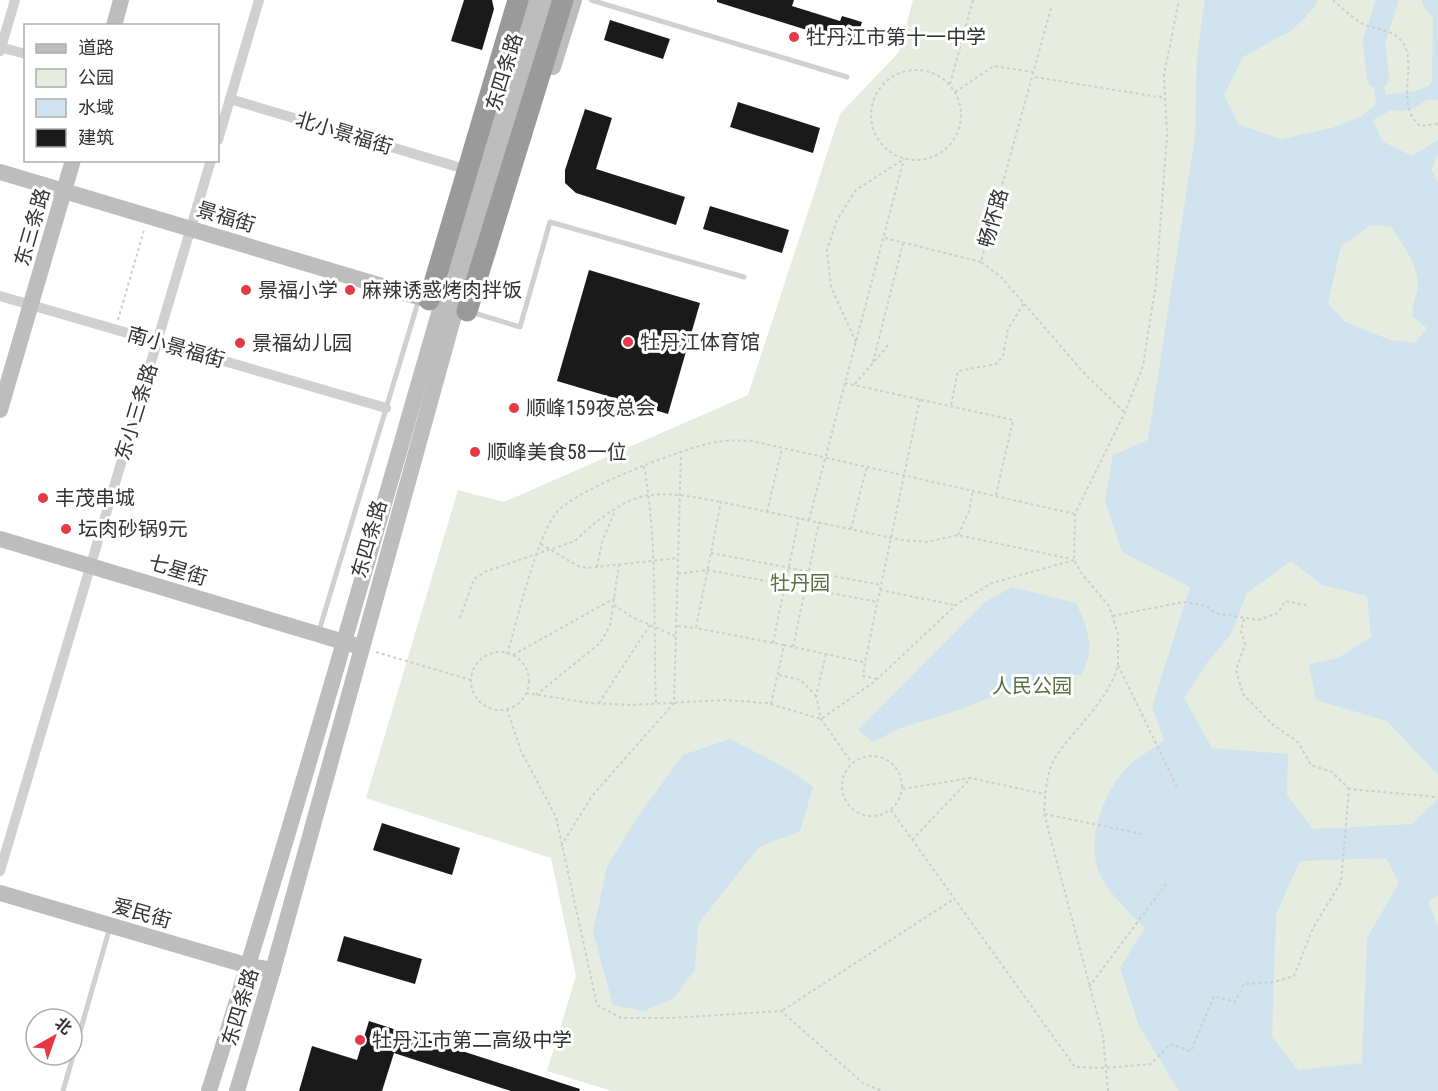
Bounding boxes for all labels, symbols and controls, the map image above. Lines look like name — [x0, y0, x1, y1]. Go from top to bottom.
legend — [24, 24, 219, 162]
place label: 牡丹江市第十一中学 — [806, 25, 986, 49]
street label: 东四条路 — [481, 30, 527, 114]
marker: 牡丹江市第十一中学 — [787, 30, 801, 44]
text: 道路 — [78, 37, 114, 58]
text: 公园 — [78, 67, 114, 88]
text: 水域 — [78, 97, 114, 118]
street label: 北小景福街 — [293, 107, 395, 159]
text: 建筑 — [78, 127, 114, 148]
street label: 东三条路 — [9, 185, 55, 269]
street label: 畅怀路 — [973, 186, 1013, 250]
street label: 景福街 — [194, 197, 258, 237]
place label: 景福小学 — [258, 278, 338, 302]
place label: 麻辣诱惑烤肉拌饭 — [362, 278, 522, 302]
marker: 景福小学 — [239, 283, 253, 297]
marker: 麻辣诱惑烤肉拌饭 — [343, 283, 357, 297]
street label: 南小景福街 — [125, 322, 227, 372]
place label: 牡丹江体育馆 — [640, 330, 760, 354]
place label: 景福幼儿园 — [252, 331, 352, 355]
marker: 牡丹江体育馆 — [621, 335, 635, 349]
marker: 景福幼儿园 — [233, 336, 247, 350]
street label: 东小三条路 — [110, 361, 162, 463]
place label: 顺峰159夜总会 — [526, 396, 656, 420]
marker: 顺峰159夜总会 — [507, 401, 521, 415]
place label: 顺峰美食58一位 — [487, 440, 627, 464]
marker: 顺峰美食58一位 — [468, 445, 482, 459]
place label: 丰茂串城 — [55, 486, 135, 510]
marker: 丰茂串城 — [36, 491, 50, 505]
street label: 东四条路 — [346, 497, 392, 581]
place label: 坛肉砂锅9元 — [78, 517, 188, 541]
marker: 坛肉砂锅9元 — [59, 522, 73, 536]
street label: 七星街 — [146, 550, 210, 590]
park label: 牡丹园 — [770, 571, 830, 595]
park label: 人民公园 — [992, 674, 1072, 698]
street label: 爱民街 — [110, 893, 174, 933]
street label: 东四条路 — [217, 965, 263, 1049]
north arrow — [24, 1007, 84, 1067]
text: 北 — [51, 1013, 76, 1038]
place label: 牡丹江市第二高级中学 — [372, 1028, 572, 1052]
marker: 牡丹江市第二高级中学 — [353, 1033, 367, 1047]

